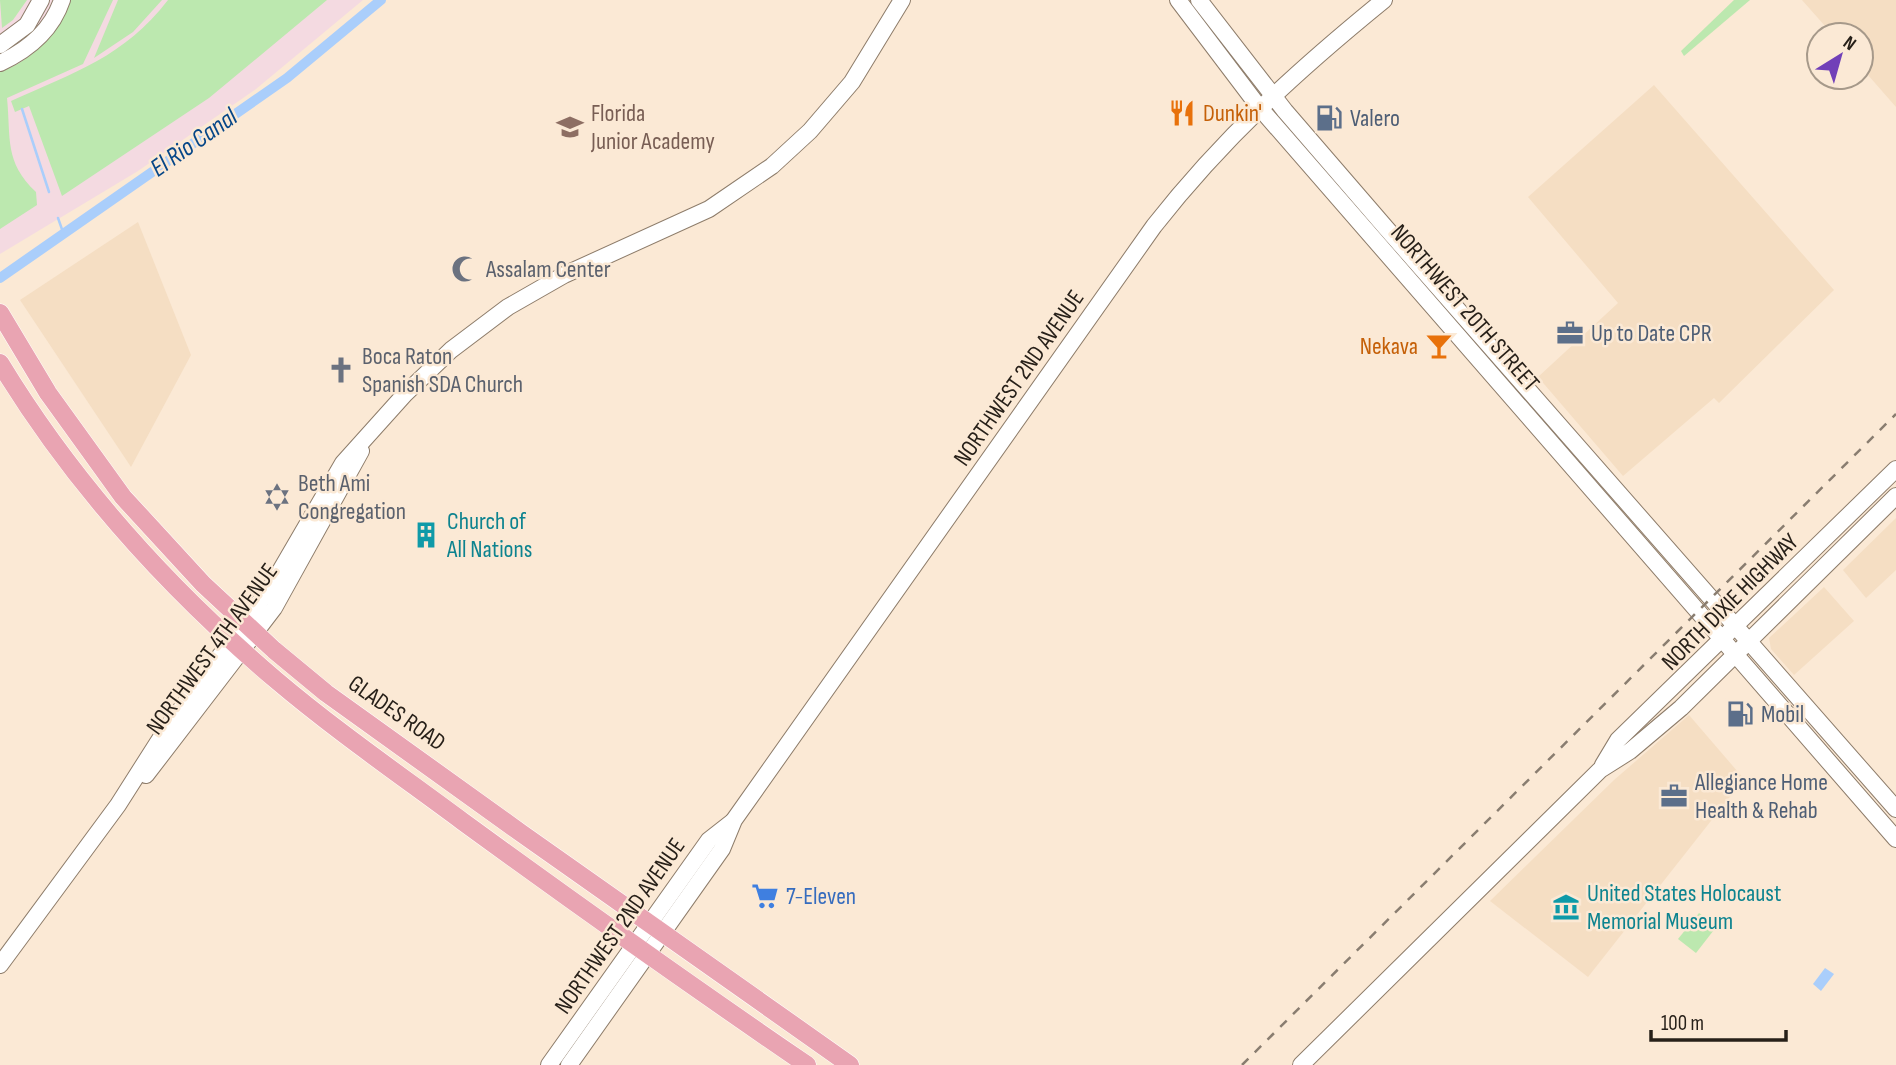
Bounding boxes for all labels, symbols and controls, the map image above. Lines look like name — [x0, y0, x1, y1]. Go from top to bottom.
north arrow — [1805, 21, 1875, 91]
text: N — [1838, 31, 1860, 56]
restaurant icon: Dunkin' — [1167, 98, 1197, 128]
place label: Florida Junior Academy — [590, 99, 715, 156]
place label: Dunkin' — [1203, 99, 1262, 128]
water label: El Rio Canal — [144, 101, 245, 184]
fuel station icon: Valero — [1314, 103, 1344, 133]
place label: Valero — [1350, 104, 1400, 133]
school or university icon: Florida Junior Academy — [555, 112, 585, 142]
street label: NORTHWEST 20TH STREET — [1384, 218, 1546, 398]
mosque icon: Assalam Center — [450, 254, 480, 284]
place label: Assalam Center — [485, 255, 611, 284]
street label: NORTHWEST 2ND AVENUE — [947, 285, 1091, 471]
office icon: Up to Date CPR — [1555, 318, 1585, 348]
place label: Up to Date CPR — [1591, 319, 1712, 348]
bar icon: Nekava — [1424, 331, 1454, 361]
place label: Nekava — [1360, 332, 1418, 361]
place label: Boca Raton Spanish SDA Church — [362, 342, 523, 399]
church icon: Boca Raton Spanish SDA Church — [326, 355, 356, 385]
place label: Beth Ami Congregation — [298, 469, 406, 526]
synagogue icon: Beth Ami Congregation — [262, 482, 292, 512]
place label: Church of All Nations — [446, 507, 532, 564]
building icon: Church of All Nations — [411, 520, 441, 550]
street label: NORTH DIXIE HIGHWAY — [1656, 528, 1804, 676]
street label: NORTHWEST 4TH AVENUE — [140, 558, 284, 740]
street label: GLADES ROAD — [343, 669, 451, 757]
fuel station icon: Mobil — [1725, 699, 1755, 729]
place label: Mobil — [1761, 700, 1804, 729]
place label: Allegiance Home Health & Rehab — [1694, 768, 1828, 825]
office icon: Allegiance Home Health & Rehab — [1659, 781, 1689, 811]
street label: NORTHWEST 2ND AVENUE — [548, 833, 692, 1019]
place label: United States Holocaust Memorial Museum — [1587, 879, 1781, 936]
supermarket icon: 7-Eleven — [750, 881, 780, 911]
place label: 7-Eleven — [786, 882, 856, 911]
museum icon: United States Holocaust Memorial Museum — [1551, 892, 1581, 922]
scale bar — [1651, 998, 1786, 1042]
text: 100 m — [1661, 1011, 1704, 1036]

